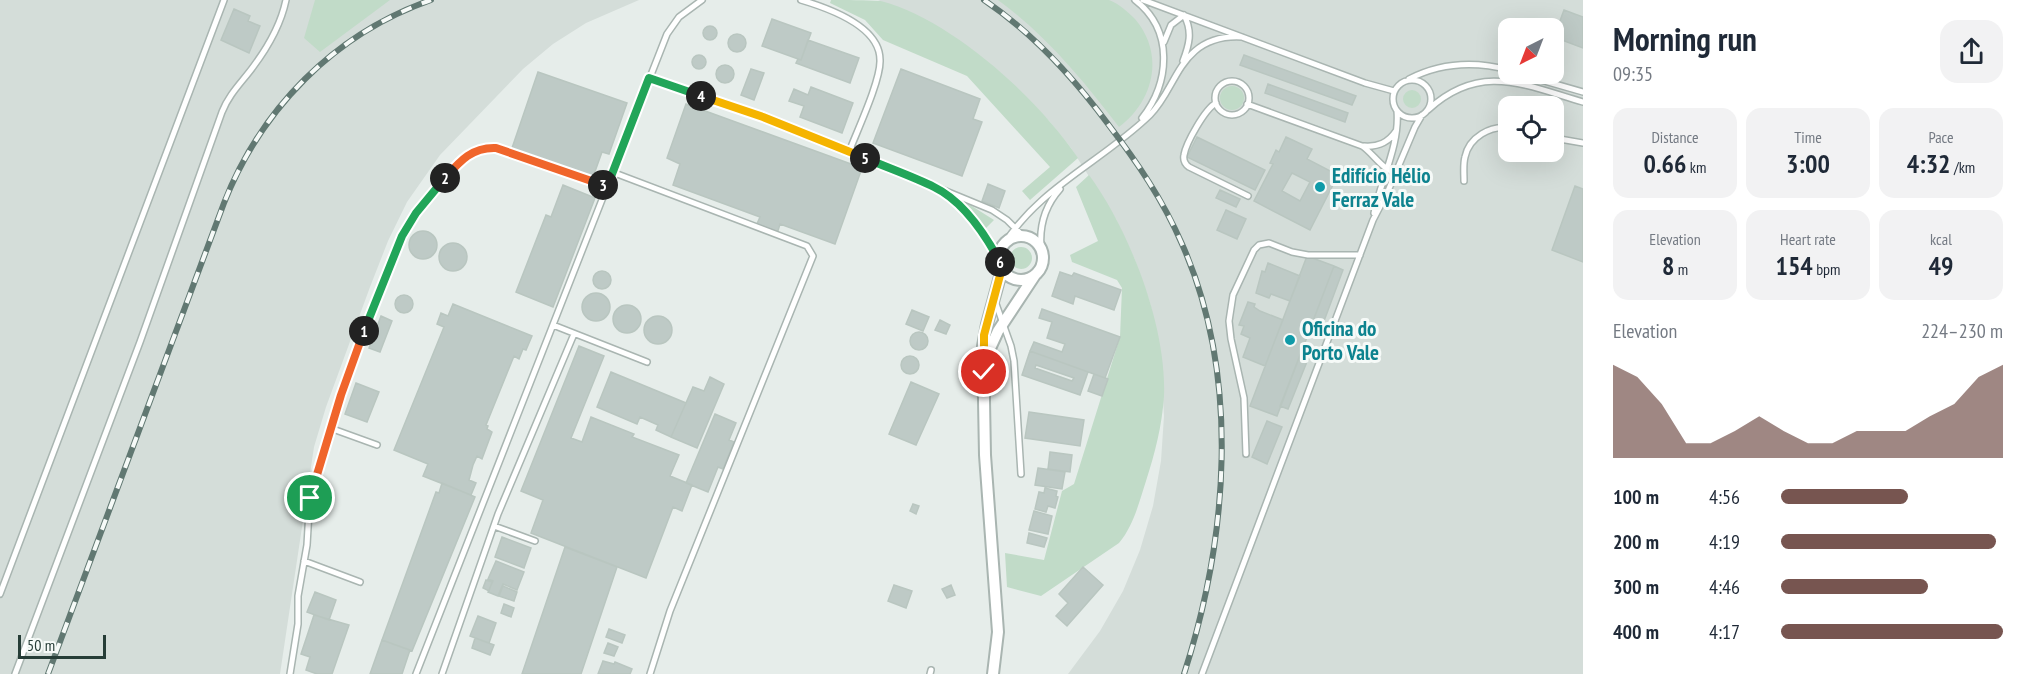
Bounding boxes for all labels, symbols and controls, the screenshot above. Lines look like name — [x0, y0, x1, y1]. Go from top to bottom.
text: Morning run — [1613, 17, 1757, 60]
north arrow — [1498, 18, 1564, 84]
map controls — [1498, 18, 1564, 162]
button: share — [1940, 20, 2003, 83]
text: 09:35 — [1613, 61, 1653, 87]
pin: 4 — [686, 81, 716, 111]
text: 4 — [697, 86, 705, 106]
button: locate — [1498, 96, 1564, 162]
text: Distance — [1651, 127, 1699, 147]
text: Time — [1794, 127, 1822, 147]
text: Pace — [1928, 127, 1954, 147]
pin: 5 — [850, 143, 880, 173]
text: 0.66 — [1644, 147, 1686, 180]
text: 3:00 — [1786, 147, 1830, 180]
text: 4:32 — [1907, 147, 1951, 180]
text: 5 — [861, 148, 869, 168]
text: km — [1686, 157, 1706, 177]
text: /km — [1951, 157, 1975, 177]
place label: Edifício Hélio Ferraz Vale — [1332, 162, 1431, 213]
pin: 2 — [430, 163, 460, 193]
text: 2 — [441, 168, 449, 188]
pin: 3 — [588, 170, 618, 200]
text: 3 — [599, 175, 607, 195]
marker: Edifício Hélio Ferraz Vale — [1313, 180, 1327, 194]
text: Elevation — [1649, 229, 1701, 249]
text: Heart rate — [1780, 229, 1836, 249]
text: kcal — [1930, 229, 1952, 249]
pin: 6 — [985, 247, 1015, 277]
text: 8 — [1662, 249, 1674, 282]
text: 154 — [1775, 249, 1813, 282]
text: 49 — [1929, 249, 1953, 282]
text: 6 — [996, 252, 1004, 272]
text: m — [1674, 259, 1688, 279]
text: bpm — [1813, 259, 1841, 279]
place label: Oficina do Porto Vale — [1302, 315, 1379, 366]
pin: 1 — [349, 316, 379, 346]
text: Elevation — [1613, 318, 1677, 344]
text: 224–230 m — [1921, 318, 2003, 344]
text: 1 — [360, 321, 368, 341]
marker: Oficina do Porto Vale — [1283, 333, 1297, 347]
pin — [958, 346, 1009, 397]
icon: check — [967, 355, 1000, 388]
pin — [284, 472, 335, 523]
icon: arrive — [293, 481, 326, 514]
text: 100 m — [1613, 484, 1659, 510]
text: 4:56 — [1709, 484, 1740, 510]
text: 200 m — [1613, 529, 1659, 555]
text: 4:19 — [1709, 529, 1740, 555]
text: 300 m — [1613, 574, 1659, 600]
text: 4:46 — [1709, 574, 1740, 600]
text: 400 m — [1613, 619, 1659, 645]
text: 4:17 — [1709, 619, 1740, 645]
scale bar — [18, 632, 106, 660]
text: 50 m — [27, 635, 55, 655]

